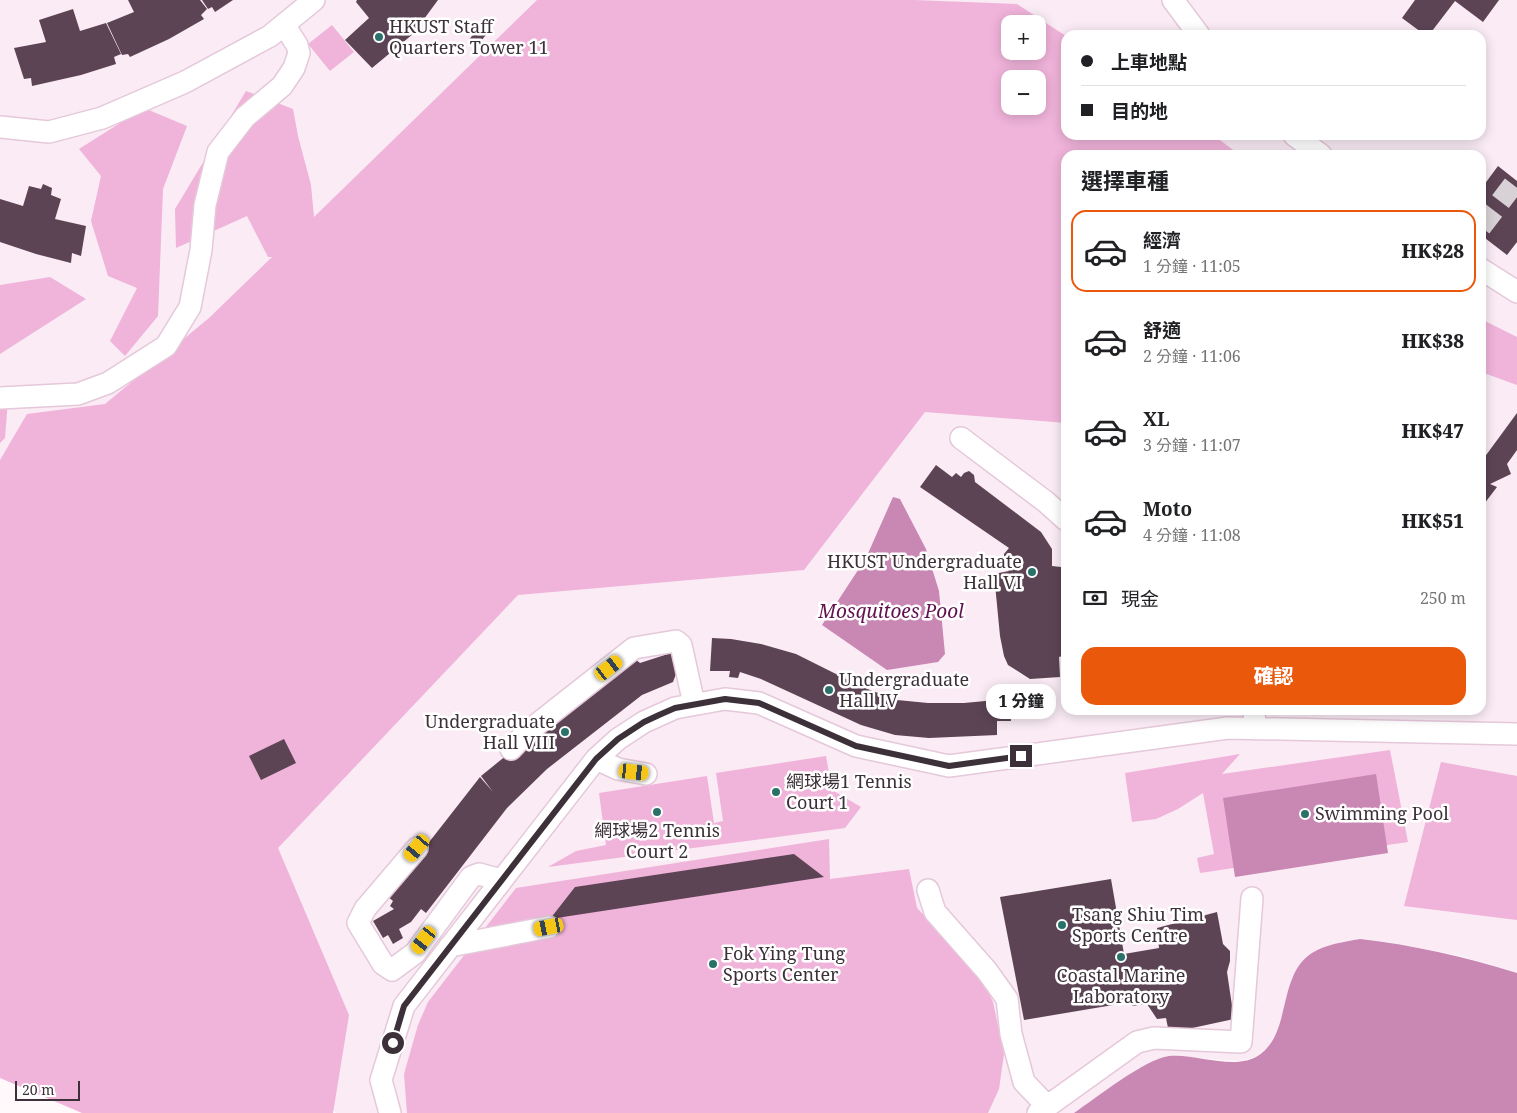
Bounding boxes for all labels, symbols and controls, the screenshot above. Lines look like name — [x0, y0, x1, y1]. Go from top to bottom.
place label: HKUST Staff Quarters Tower 11 — [389, 14, 549, 59]
map controls — [1001, 15, 1046, 115]
button: + — [1001, 15, 1046, 60]
marker: HKUST Staff Quarters Tower 11 — [373, 31, 385, 43]
text: 上車地點 — [1111, 49, 1187, 75]
button: − — [1001, 70, 1046, 115]
text: 目的地 — [1111, 98, 1168, 124]
text: 選擇車種 — [1081, 165, 1169, 195]
text: 經濟 — [1143, 227, 1181, 253]
icon: car — [1083, 229, 1128, 274]
text: HK$28 — [1401, 238, 1464, 264]
text: 1 分鐘 · 11:05 — [1143, 255, 1241, 277]
text: 舒適 — [1143, 317, 1181, 343]
icon: car — [1083, 319, 1128, 364]
text: HK$38 — [1401, 328, 1464, 354]
text: 2 分鐘 · 11:06 — [1143, 345, 1241, 367]
text: XL — [1143, 406, 1169, 432]
icon: car — [1083, 409, 1128, 454]
text: HK$47 — [1401, 418, 1464, 444]
text: 3 分鐘 · 11:07 — [1143, 434, 1241, 456]
text: Moto — [1143, 496, 1192, 522]
icon: car — [1083, 499, 1128, 544]
text: HK$51 — [1401, 508, 1464, 534]
text: 4 分鐘 · 11:08 — [1143, 524, 1241, 546]
place label: HKUST Undergraduate Hall VI — [827, 549, 1022, 594]
marker: HKUST Undergraduate Hall VI — [1026, 566, 1038, 578]
icon: cash — [1081, 584, 1109, 612]
text: 現金 — [1121, 586, 1159, 612]
text: 250 m — [1420, 587, 1466, 609]
water label: Mosquitoes Pool — [817, 598, 964, 624]
button: 確認 — [1081, 647, 1466, 705]
car — [592, 653, 625, 683]
place label: Undergraduate Hall IV — [839, 667, 969, 712]
marker: Undergraduate Hall IV — [823, 684, 835, 696]
callout: 1 分鐘 — [986, 684, 1056, 718]
text: 1 分鐘 — [998, 690, 1044, 712]
place label: Undergraduate Hall VIII — [425, 709, 555, 754]
marker: Undergraduate Hall VIII — [559, 726, 571, 738]
route end — [1010, 745, 1032, 767]
car — [618, 763, 649, 781]
place label: 網球場1 Tennis Court 1 — [786, 769, 912, 814]
marker: 網球場1 Tennis Court 1 — [770, 786, 782, 798]
place label: Swimming Pool — [1315, 801, 1449, 825]
marker: 網球場2 Tennis Court 2 — [651, 806, 663, 818]
marker: Swimming Pool — [1299, 808, 1311, 820]
place label: 網球場2 Tennis Court 2 — [594, 818, 720, 863]
car — [401, 832, 432, 864]
place label: Tsang Shiu Tim Sports Centre — [1072, 902, 1204, 947]
car — [532, 917, 565, 937]
marker: Tsang Shiu Tim Sports Centre — [1056, 919, 1068, 931]
car — [408, 924, 439, 956]
place label: Fok Ying Tung Sports Center — [723, 941, 846, 986]
marker: Coastal Marine Laboratory — [1115, 951, 1127, 963]
marker: Fok Ying Tung Sports Center — [707, 958, 719, 970]
place label: Coastal Marine Laboratory — [1057, 963, 1185, 1008]
route start — [382, 1032, 404, 1054]
scale bar — [15, 1078, 80, 1101]
text: 20 m — [22, 1080, 55, 1099]

